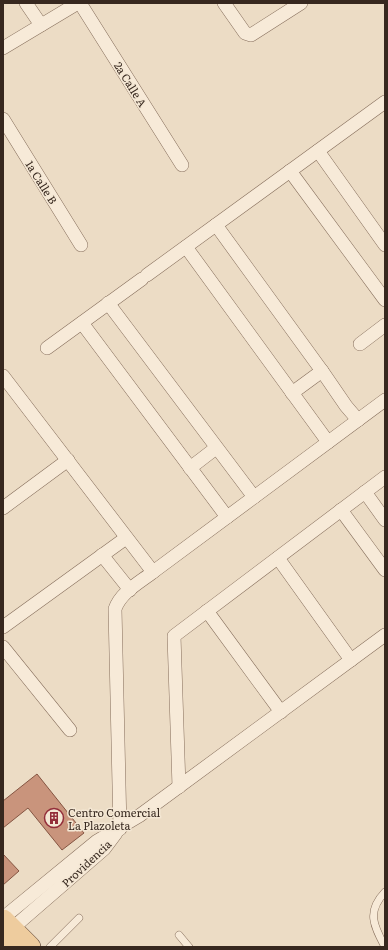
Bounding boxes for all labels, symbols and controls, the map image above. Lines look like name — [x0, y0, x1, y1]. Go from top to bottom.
street label: 2a Calle A — [111, 58, 151, 110]
street label: 1a Calle B — [22, 157, 62, 207]
place label: Centro Comercial La Plazoleta — [68, 804, 161, 833]
building icon: Centro Comercial La Plazoleta — [43, 807, 65, 829]
street label: Providencia — [58, 836, 114, 890]

